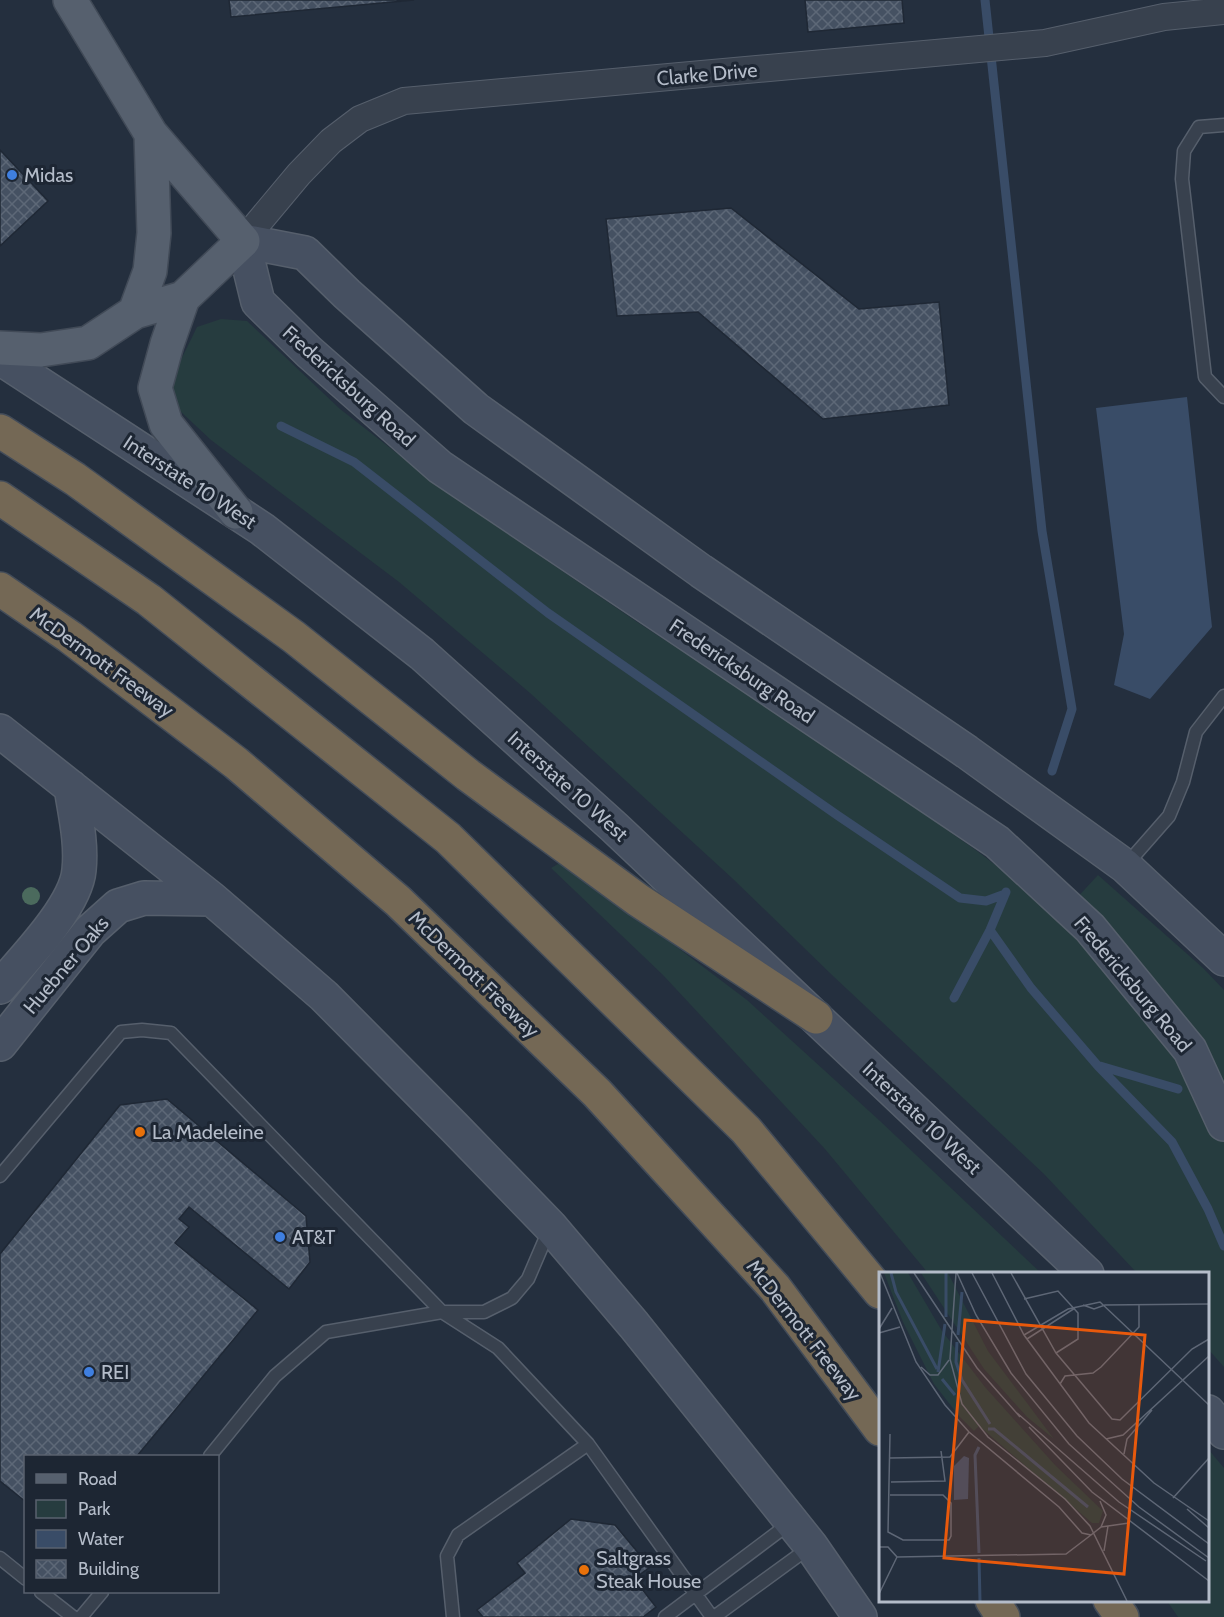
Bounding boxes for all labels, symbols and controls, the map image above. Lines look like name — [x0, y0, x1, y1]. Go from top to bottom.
street label: Clarke Drive — [656, 58, 758, 90]
place label: Midas — [24, 163, 73, 187]
marker: Midas — [5, 168, 19, 182]
street label: Fredericksburg Road — [278, 320, 420, 452]
street label: Interstate 10 West — [119, 430, 261, 534]
street label: McDermott Freeway — [25, 602, 179, 722]
street label: Fredericksburg Road — [665, 614, 819, 728]
street label: Interstate 10 West — [503, 726, 633, 846]
street label: McDermott Freeway — [404, 906, 544, 1042]
street label: Huebner Oaks — [18, 911, 114, 1019]
street label: Fredericksburg Road — [1069, 911, 1197, 1057]
street label: Interstate 10 West — [858, 1057, 986, 1179]
place label: La Madeleine — [152, 1120, 264, 1144]
marker: La Madeleine — [133, 1125, 147, 1139]
place label: AT&T — [292, 1225, 336, 1249]
marker: AT&T — [273, 1230, 287, 1244]
street label: McDermott Freeway — [742, 1255, 866, 1405]
inset map — [879, 1272, 1209, 1602]
place label: REI — [101, 1360, 129, 1384]
marker: REI — [82, 1365, 96, 1379]
legend — [24, 1455, 219, 1593]
text: Road — [78, 1468, 117, 1490]
text: Park — [78, 1498, 111, 1520]
text: Water — [78, 1528, 124, 1550]
place label: Saltgrass Steak House — [596, 1546, 701, 1593]
text: Building — [78, 1558, 140, 1580]
marker: Saltgrass Steak House — [577, 1563, 591, 1577]

